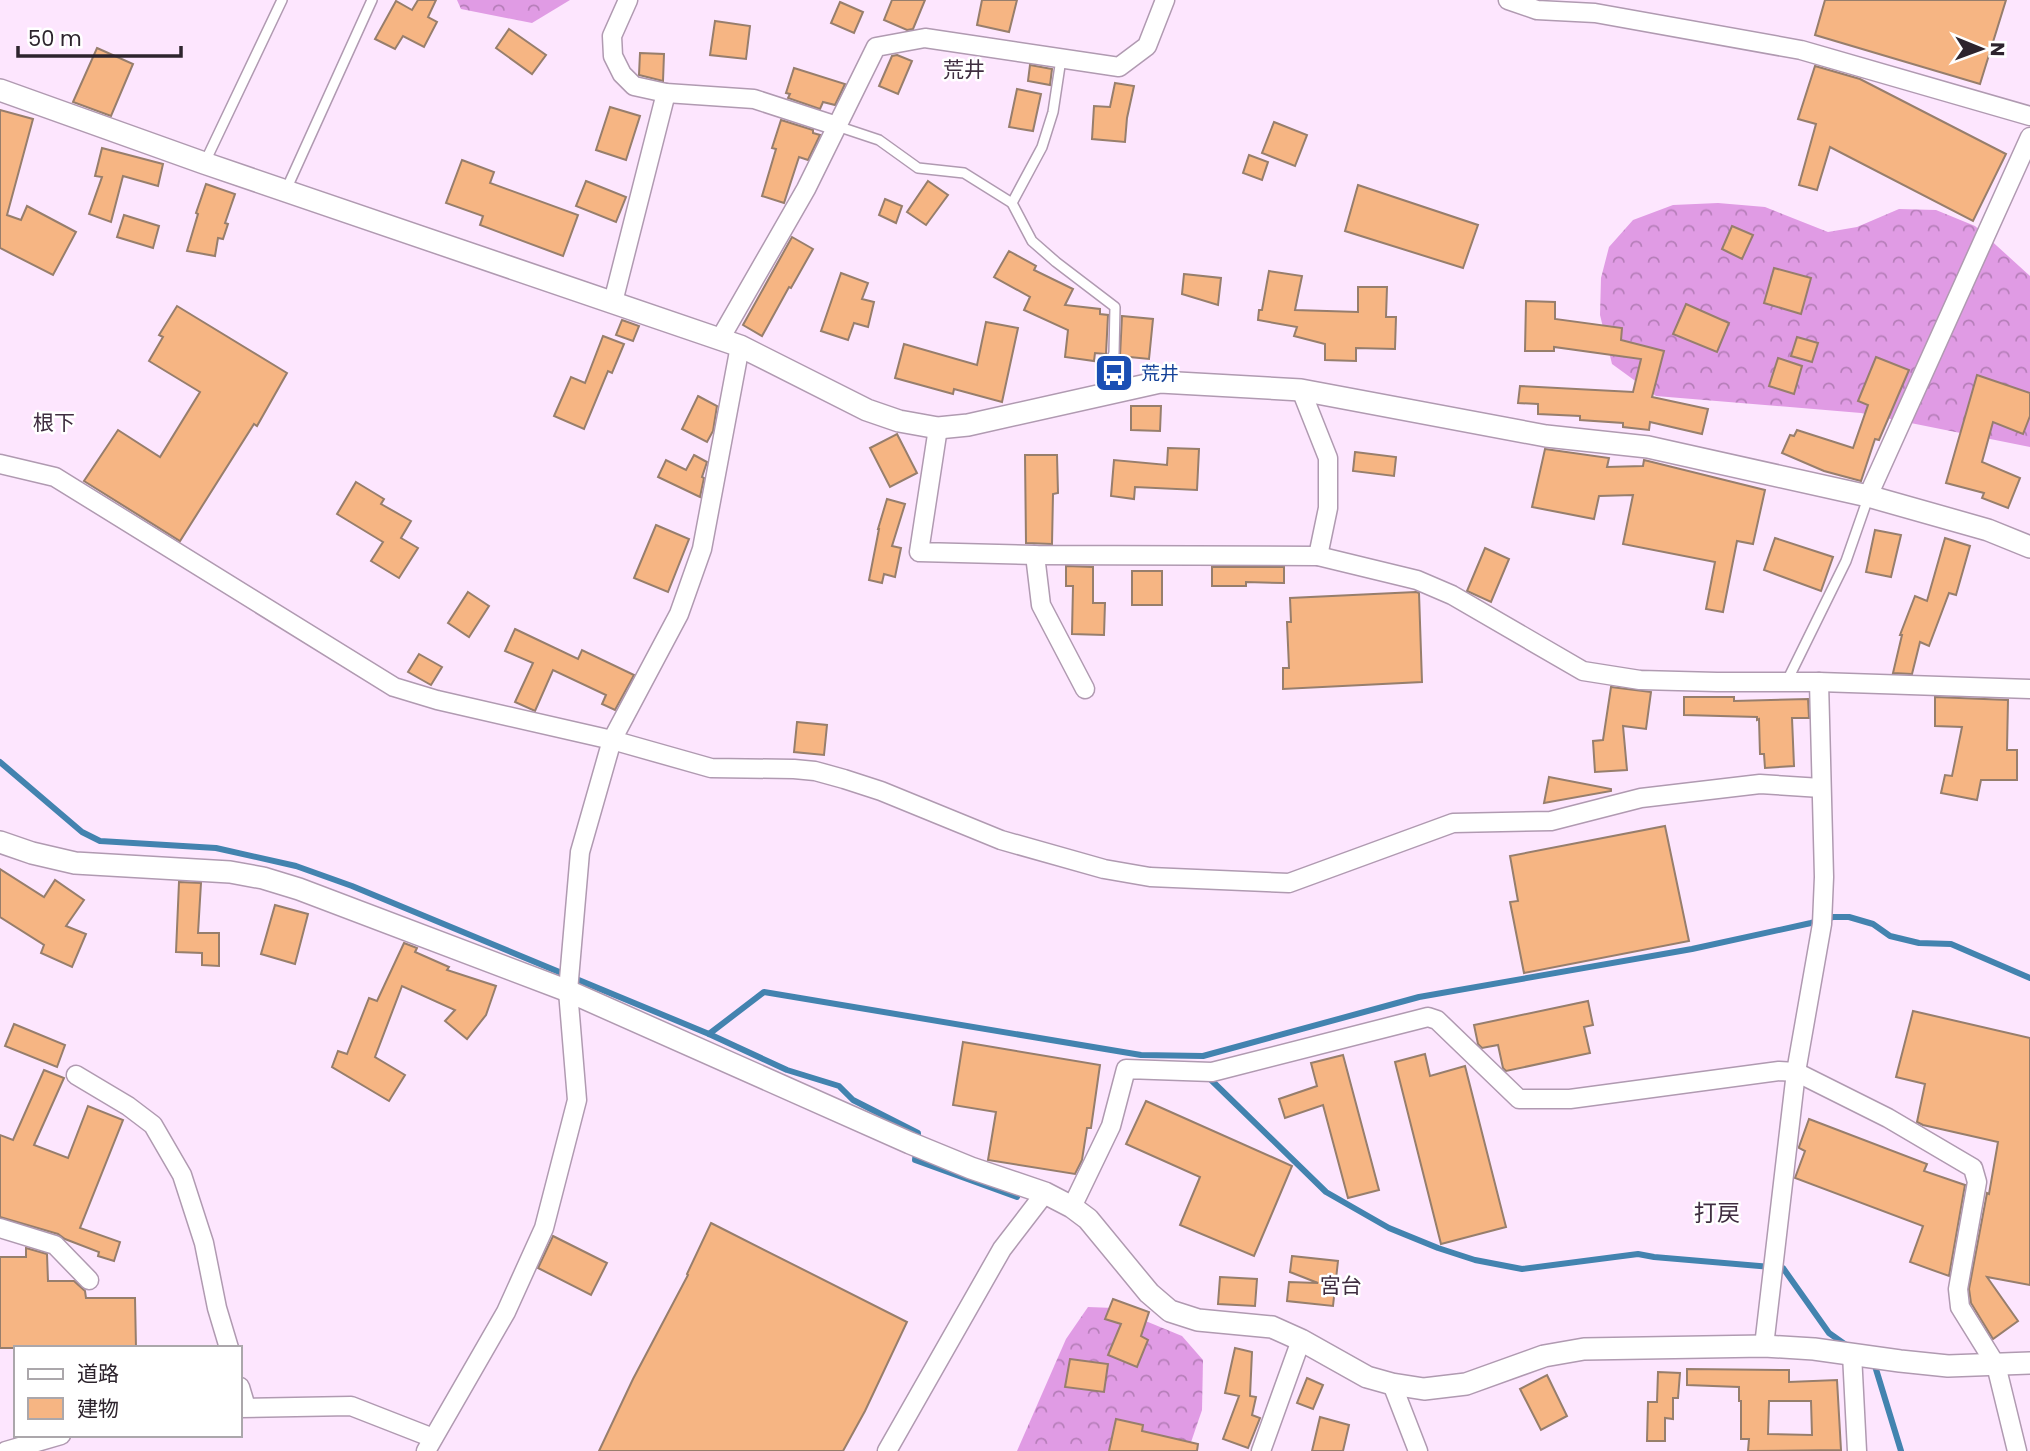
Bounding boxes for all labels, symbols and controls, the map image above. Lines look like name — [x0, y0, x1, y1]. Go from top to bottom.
scale bar — [18, 14, 180, 58]
north arrow — [1946, 14, 2016, 84]
text: 50 m — [28, 24, 82, 53]
text: N — [1984, 42, 2011, 57]
district label: 荒井 — [943, 55, 985, 84]
bus stop icon: 荒井 — [1093, 352, 1135, 394]
place label: 荒井 — [1141, 360, 1179, 387]
district label: 根下 — [33, 408, 75, 437]
district label: 打戻 — [1694, 1197, 1740, 1229]
district label: 宮台 — [1320, 1271, 1362, 1300]
legend — [14, 1346, 242, 1437]
text: 道路 — [77, 1359, 119, 1388]
text: 建物 — [77, 1394, 119, 1423]

